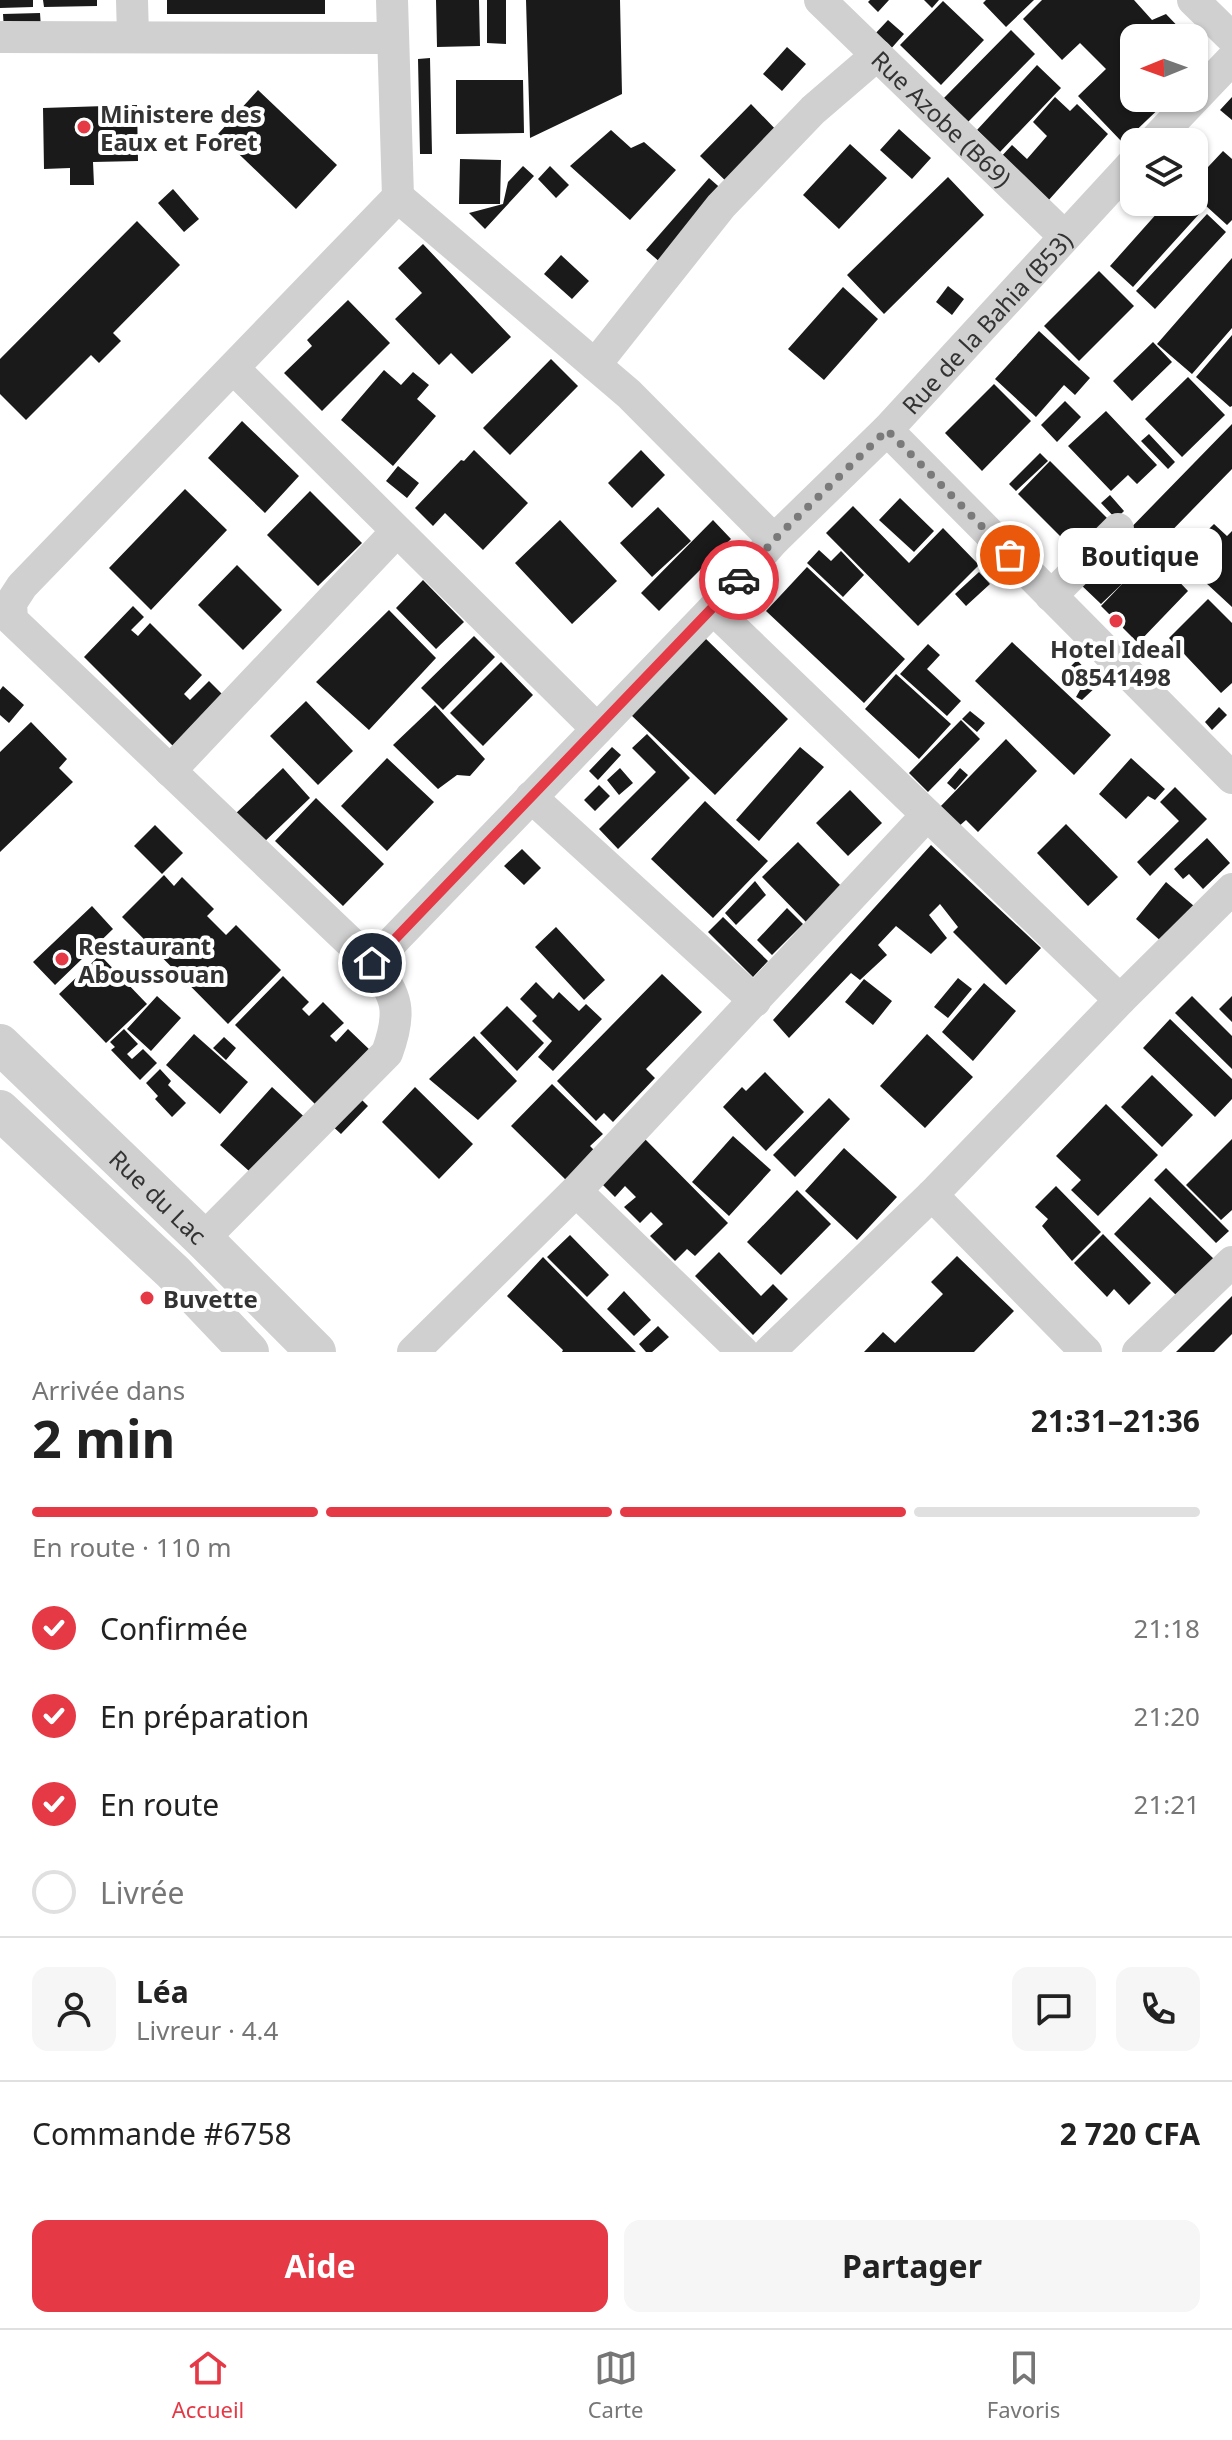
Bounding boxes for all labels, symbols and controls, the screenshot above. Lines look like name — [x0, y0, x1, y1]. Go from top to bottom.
north arrow — [1120, 24, 1208, 112]
map controls — [1120, 24, 1208, 216]
street label: Rue Azobe (B69) — [865, 43, 1019, 194]
place label: Ministere des Eaux et Foret — [100, 97, 262, 158]
marker: Ministere des Eaux et Foret — [75, 118, 93, 136]
button: layers — [1120, 128, 1208, 216]
street label: Rue de la Bahia (B53) — [894, 224, 1079, 421]
pin — [976, 521, 1044, 589]
callout: Boutique — [1058, 527, 1222, 583]
icon: bag — [988, 533, 1032, 577]
text: Boutique — [1081, 538, 1199, 574]
courier — [699, 540, 779, 620]
icon: car — [717, 558, 761, 602]
marker: Hotel Ideal 08541498 — [1107, 612, 1125, 630]
place label: Hotel Ideal 08541498 — [1050, 632, 1182, 693]
place label: Restaurant Aboussouan — [78, 929, 225, 990]
pin — [338, 929, 406, 997]
icon: home — [350, 941, 394, 985]
marker: Restaurant Aboussouan — [53, 950, 71, 968]
street label: Rue du Lac — [103, 1142, 214, 1251]
place label: Buvette — [163, 1282, 258, 1315]
marker: Buvette — [138, 1289, 156, 1307]
text: Arrivée dans — [32, 1372, 185, 1408]
text: 21:31–21:36 — [1031, 1400, 1200, 1441]
text: 2 min — [32, 1402, 175, 1473]
text: En route · 110 m — [32, 1529, 232, 1565]
icon: check — [32, 1606, 76, 1650]
text: Confirmée — [100, 1608, 248, 1649]
text: 21:18 — [1134, 1610, 1200, 1646]
icon: check — [32, 1694, 76, 1738]
text: En préparation — [100, 1696, 309, 1737]
text: 21:20 — [1134, 1698, 1200, 1734]
icon: check — [32, 1782, 76, 1826]
text: En route — [100, 1784, 219, 1825]
text: 21:21 — [1134, 1786, 1200, 1822]
text: Livrée — [100, 1872, 184, 1913]
button: person — [32, 1967, 116, 2051]
button: chat — [1012, 1967, 1096, 2051]
button: phone — [1116, 1967, 1200, 2051]
text: Léa — [136, 1971, 189, 2012]
text: Livreur · 4.4 — [136, 2012, 278, 2048]
text: Commande #6758 — [32, 2113, 292, 2154]
text: 2 720 CFA — [1060, 2113, 1200, 2154]
button: Aide — [32, 2220, 608, 2312]
button: Partager — [624, 2220, 1200, 2312]
tab: Accueil — [172, 2346, 244, 2424]
tab: Carte — [588, 2346, 643, 2424]
tab: Favoris — [987, 2346, 1060, 2424]

